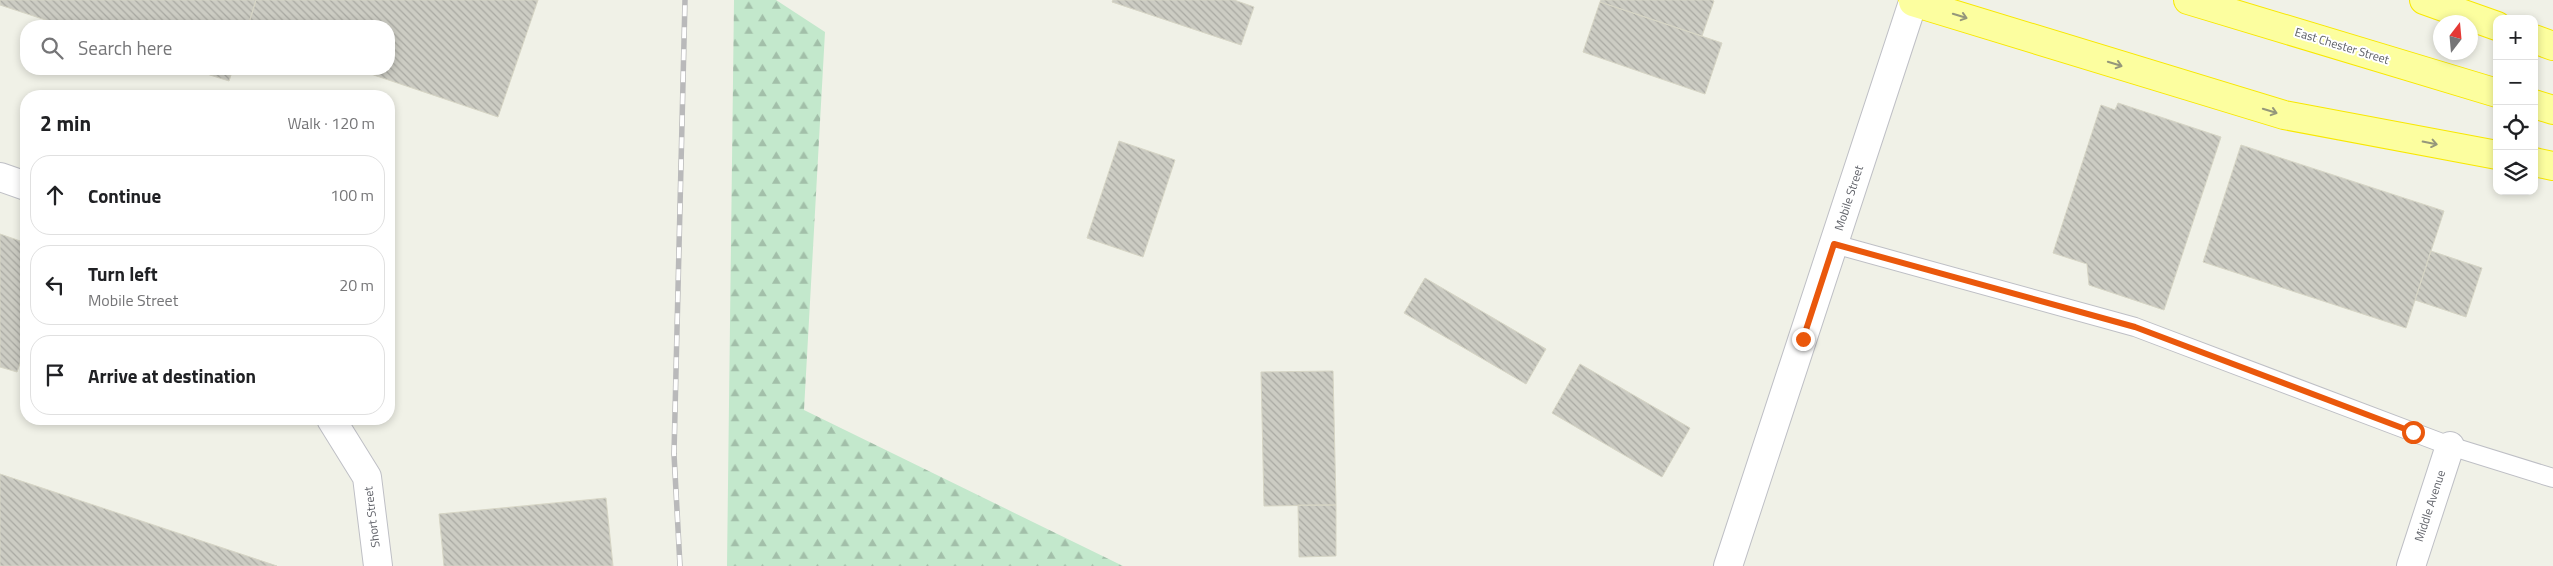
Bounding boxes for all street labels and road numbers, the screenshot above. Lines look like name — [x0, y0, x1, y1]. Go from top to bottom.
street label: East Chester Street — [2293, 22, 2392, 69]
street label: Mobile Street — [1829, 162, 1868, 233]
street label: Middle Avenue — [2409, 468, 2450, 544]
street label: Short Street — [358, 485, 385, 549]

